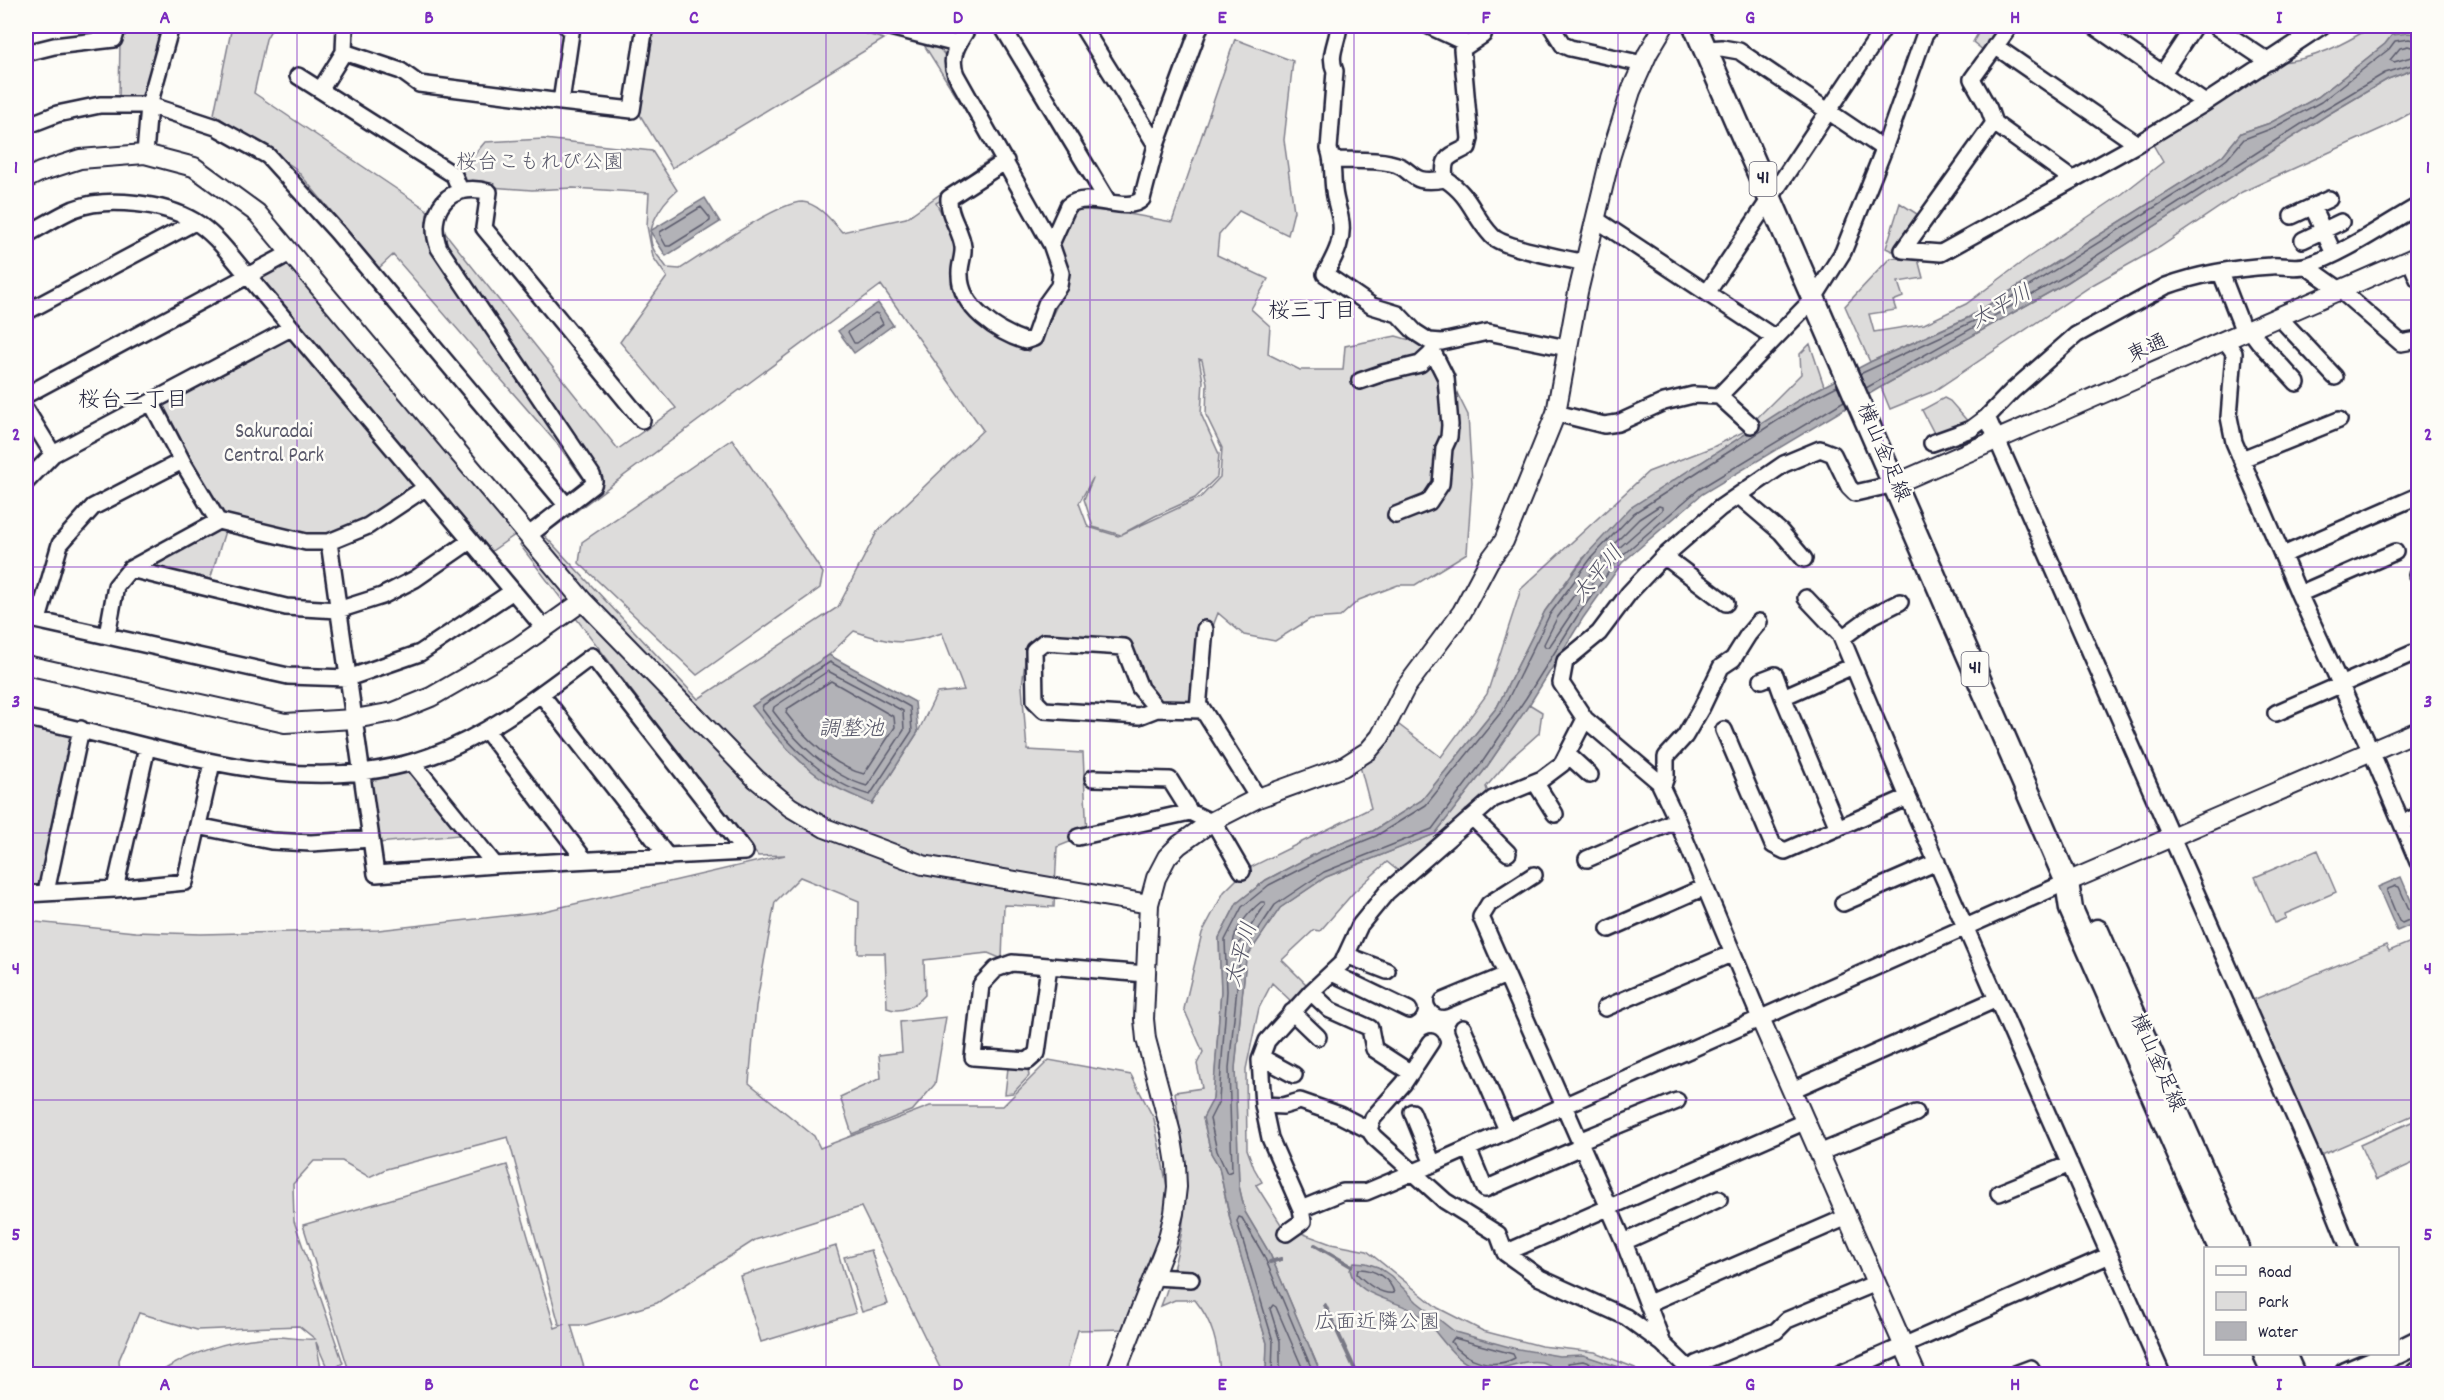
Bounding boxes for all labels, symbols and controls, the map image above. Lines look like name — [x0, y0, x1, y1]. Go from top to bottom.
text: A — [160, 5, 171, 33]
text: B — [424, 5, 434, 33]
text: C — [689, 5, 699, 33]
text: D — [953, 5, 964, 33]
text: E — [1217, 5, 1227, 33]
text: F — [1482, 5, 1492, 33]
text: G — [1745, 5, 1755, 33]
text: H — [2010, 5, 2020, 33]
text: I — [2276, 5, 2283, 33]
park label: 桜台こもれび公園 — [456, 149, 624, 179]
text: 1 — [14, 155, 18, 183]
text: 1 — [2426, 155, 2430, 183]
road number: 41 — [1750, 162, 1776, 196]
water label: 太平川 — [1966, 278, 2038, 338]
district label: 桜三丁目 — [1268, 297, 1356, 328]
street label: 東通 — [2123, 328, 2173, 372]
district label: 桜台二丁目 — [78, 386, 188, 417]
street label: 横山金足線 — [1848, 399, 1916, 507]
park label: Sakuradai Central Park — [224, 418, 324, 472]
text: 2 — [12, 422, 20, 450]
text: 2 — [2424, 422, 2432, 450]
water label: 太平川 — [1566, 540, 1632, 610]
road number: 41 — [1962, 652, 1988, 686]
text: 3 — [12, 689, 20, 717]
text: 3 — [2424, 689, 2432, 717]
water label: 調整池 — [818, 715, 885, 746]
water label: 太平川 — [1219, 919, 1267, 991]
text: 4 — [12, 956, 20, 984]
text: 4 — [2424, 956, 2432, 984]
street label: 横山金足線 — [2121, 1009, 2191, 1117]
text: 5 — [11, 1222, 21, 1250]
text: 5 — [2423, 1222, 2433, 1250]
legend — [2204, 1247, 2399, 1355]
text: Road — [2258, 1261, 2292, 1286]
text: Park — [2258, 1291, 2289, 1316]
park label: 広面近隣公園 — [1314, 1309, 1440, 1339]
text: Water — [2258, 1321, 2298, 1346]
text: A — [160, 1372, 171, 1400]
text: B — [424, 1372, 434, 1400]
text: C — [689, 1372, 699, 1400]
text: D — [953, 1372, 964, 1400]
text: E — [1217, 1372, 1227, 1400]
text: F — [1482, 1372, 1492, 1400]
text: G — [1745, 1372, 1755, 1400]
text: H — [2010, 1372, 2020, 1400]
text: I — [2276, 1372, 2283, 1400]

